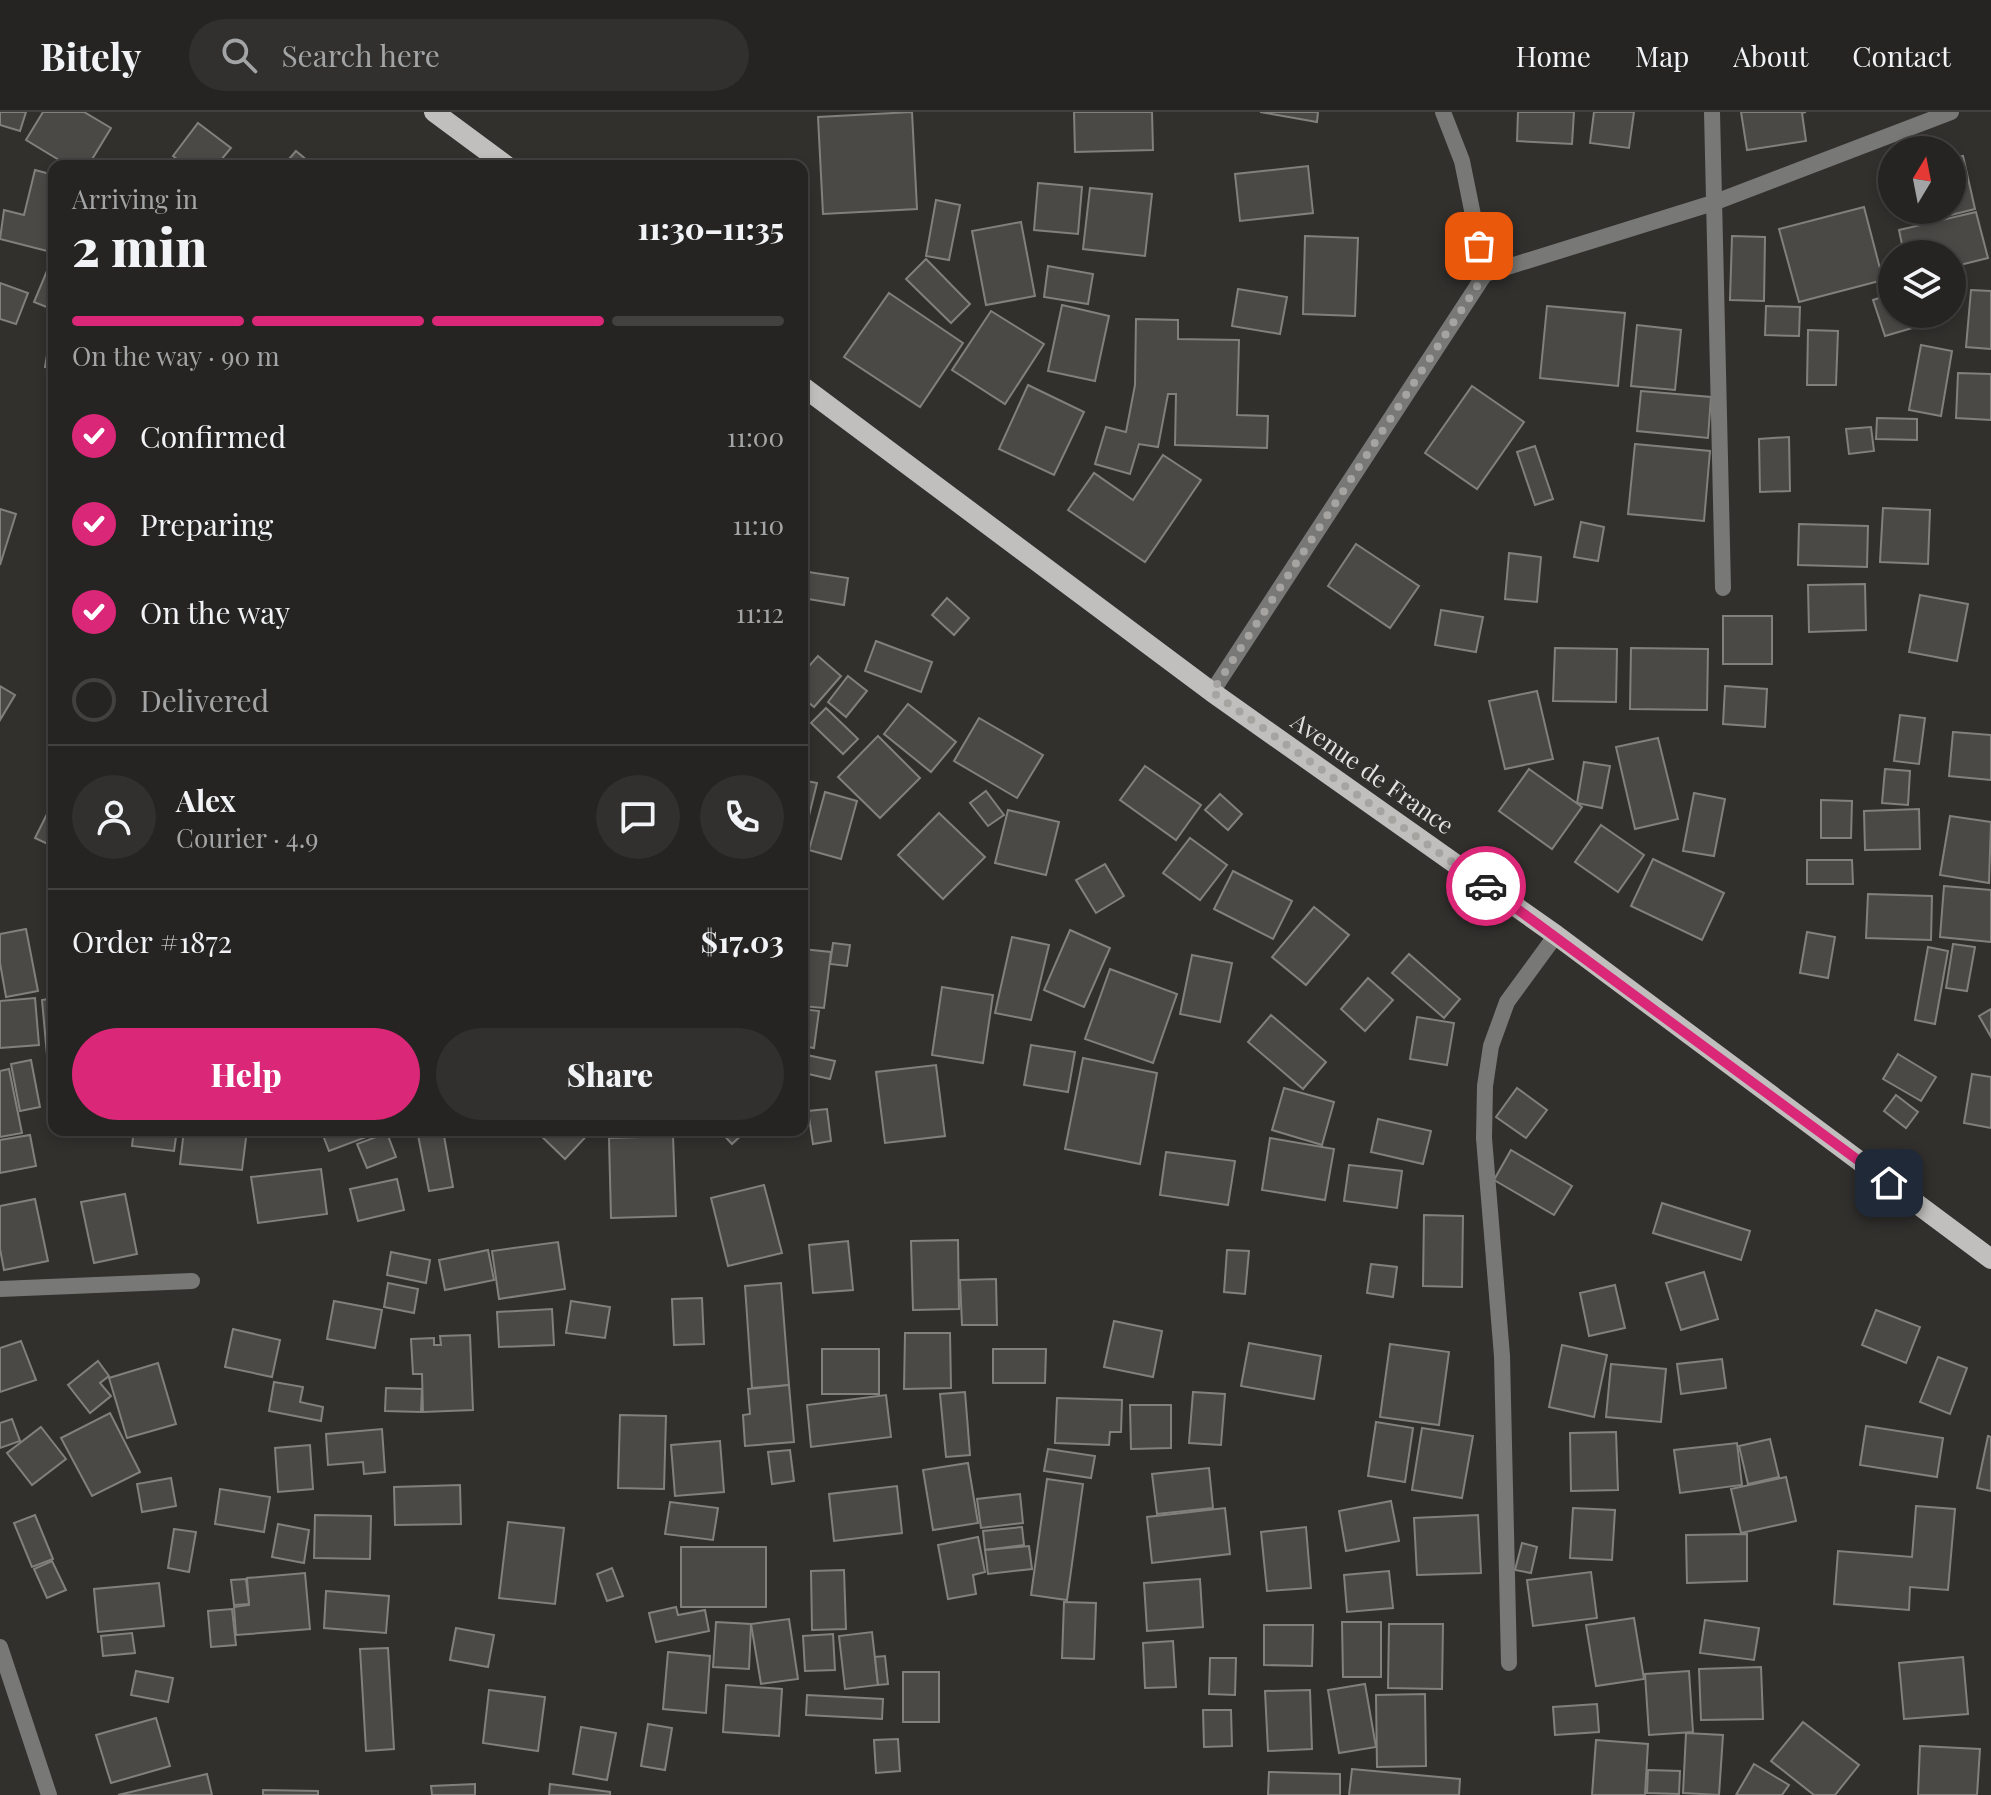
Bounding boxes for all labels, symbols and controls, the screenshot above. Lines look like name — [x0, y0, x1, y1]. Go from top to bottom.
search box — [189, 19, 749, 91]
text: Bitely — [40, 30, 141, 81]
icon: search — [217, 33, 261, 77]
text: Search here — [281, 35, 440, 75]
text: Home — [1516, 37, 1591, 74]
text: Map — [1635, 37, 1689, 74]
text: About — [1733, 37, 1808, 74]
text: Contact — [1852, 37, 1951, 74]
north arrow — [1878, 136, 1966, 224]
map controls — [1878, 136, 1966, 328]
text: Arriving in — [72, 181, 198, 216]
text: 11:30–11:35 — [637, 208, 784, 248]
text: 2 min — [72, 211, 207, 280]
pin — [1445, 212, 1513, 280]
icon: bag — [1457, 224, 1501, 268]
button: layers — [1878, 240, 1966, 328]
text: On the way · 90 m — [72, 338, 280, 373]
icon: check — [72, 414, 116, 458]
text: Confirmed — [140, 416, 286, 456]
text: 11:00 — [727, 419, 784, 454]
icon: check — [72, 502, 116, 546]
text: Preparing — [140, 504, 273, 544]
text: 11:10 — [733, 507, 784, 542]
icon: check — [72, 590, 116, 634]
text: On the way — [140, 592, 290, 632]
text: 11:12 — [736, 595, 784, 630]
text: Delivered — [140, 680, 269, 720]
street label: Avenue de France — [1285, 704, 1461, 840]
button: person — [72, 775, 156, 859]
button: chat — [596, 775, 680, 859]
button: phone — [700, 775, 784, 859]
text: Alex — [176, 780, 236, 820]
text: Courier · 4.9 — [176, 820, 318, 855]
courier — [1446, 846, 1526, 926]
icon: car — [1464, 864, 1508, 908]
text: Order #1872 — [72, 921, 232, 961]
text: $17.03 — [701, 921, 784, 961]
button: Help — [72, 1028, 420, 1120]
button: Share — [436, 1028, 784, 1120]
pin — [1855, 1149, 1923, 1217]
icon: home — [1867, 1161, 1911, 1205]

